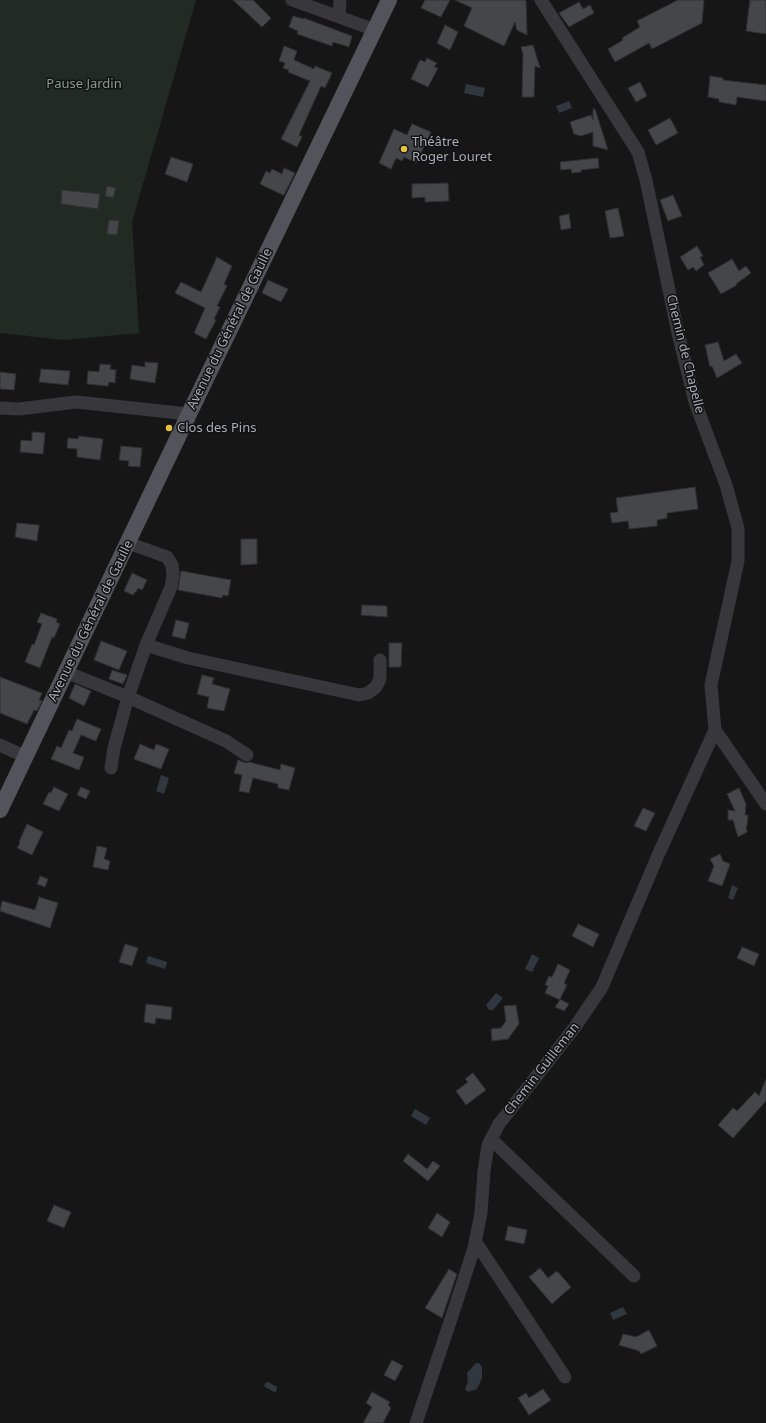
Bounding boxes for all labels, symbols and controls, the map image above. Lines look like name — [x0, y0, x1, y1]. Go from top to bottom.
park label: Pause Jardin — [46, 76, 122, 92]
place label: Théâtre Roger Louret — [412, 134, 492, 165]
marker: Théâtre Roger Louret — [399, 144, 409, 154]
street label: Avenue du Général de Gaulle — [184, 246, 276, 412]
street label: Chemin de Chapelle — [663, 293, 707, 415]
place label: Clos des Pins — [177, 420, 256, 436]
marker: Clos des Pins — [164, 423, 174, 433]
street label: Avenue du Général de Gaulle — [45, 538, 137, 704]
street label: Chemin Guilleman — [501, 1020, 583, 1118]

